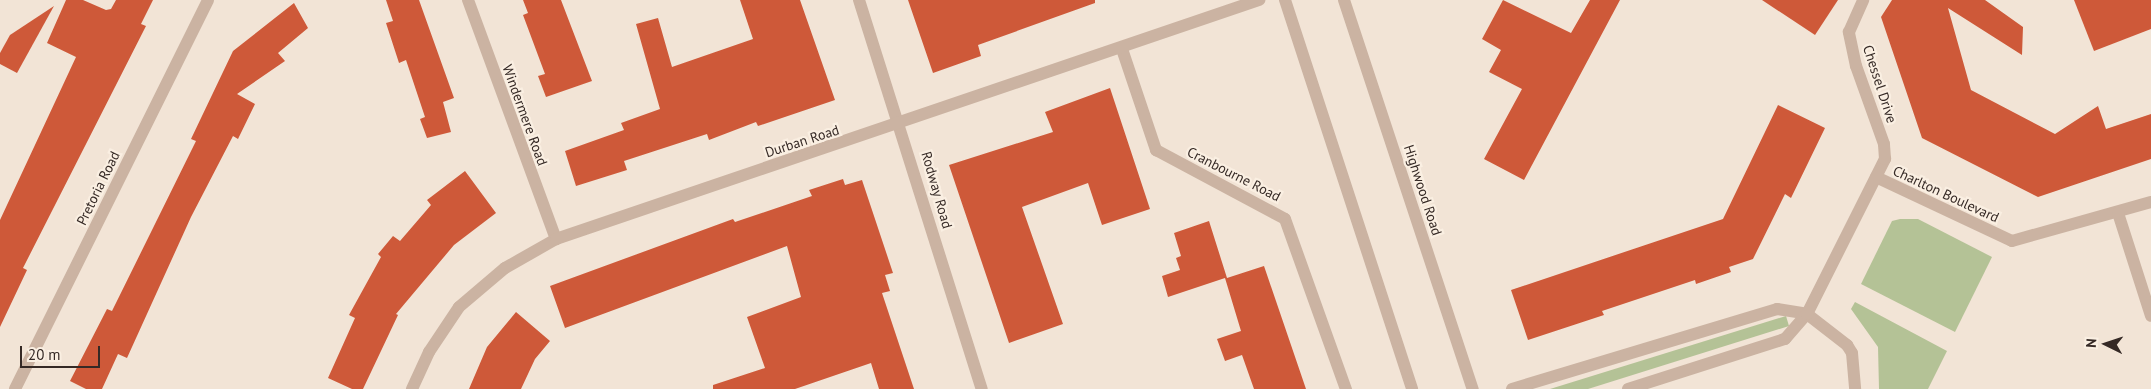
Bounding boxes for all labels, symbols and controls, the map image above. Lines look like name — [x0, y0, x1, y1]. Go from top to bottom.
street label: Chessel Drive — [1860, 43, 1900, 125]
street label: Windermere Road — [499, 62, 551, 168]
street label: Durban Road — [763, 121, 841, 161]
street label: Cranbourne Road — [1184, 143, 1284, 205]
street label: Highwood Road — [1400, 143, 1446, 237]
street label: Pretoria Road — [73, 148, 123, 228]
street label: Rodway Road — [918, 149, 956, 231]
street label: Charlton Boulevard — [1890, 162, 2002, 226]
north arrow — [2081, 319, 2131, 369]
scale bar — [22, 336, 102, 368]
text: N — [2082, 338, 2100, 348]
text: 20 m — [28, 345, 61, 364]

